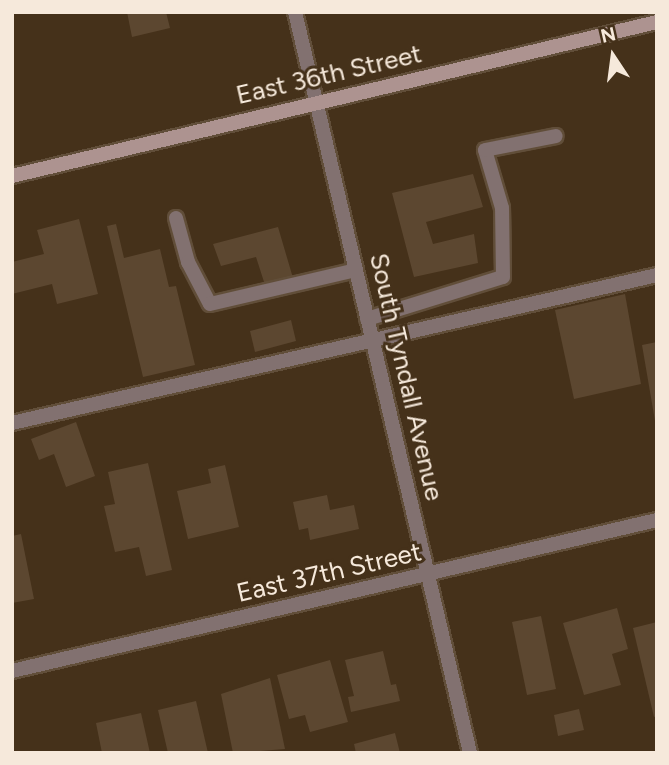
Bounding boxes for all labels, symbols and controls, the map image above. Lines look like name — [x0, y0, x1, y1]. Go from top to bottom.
north arrow — [578, 21, 648, 91]
text: N — [598, 22, 618, 48]
street label: East 36th Street — [233, 38, 425, 112]
street label: South Tyndall Avenue — [362, 250, 450, 504]
street label: East 37th Street — [234, 537, 424, 609]

